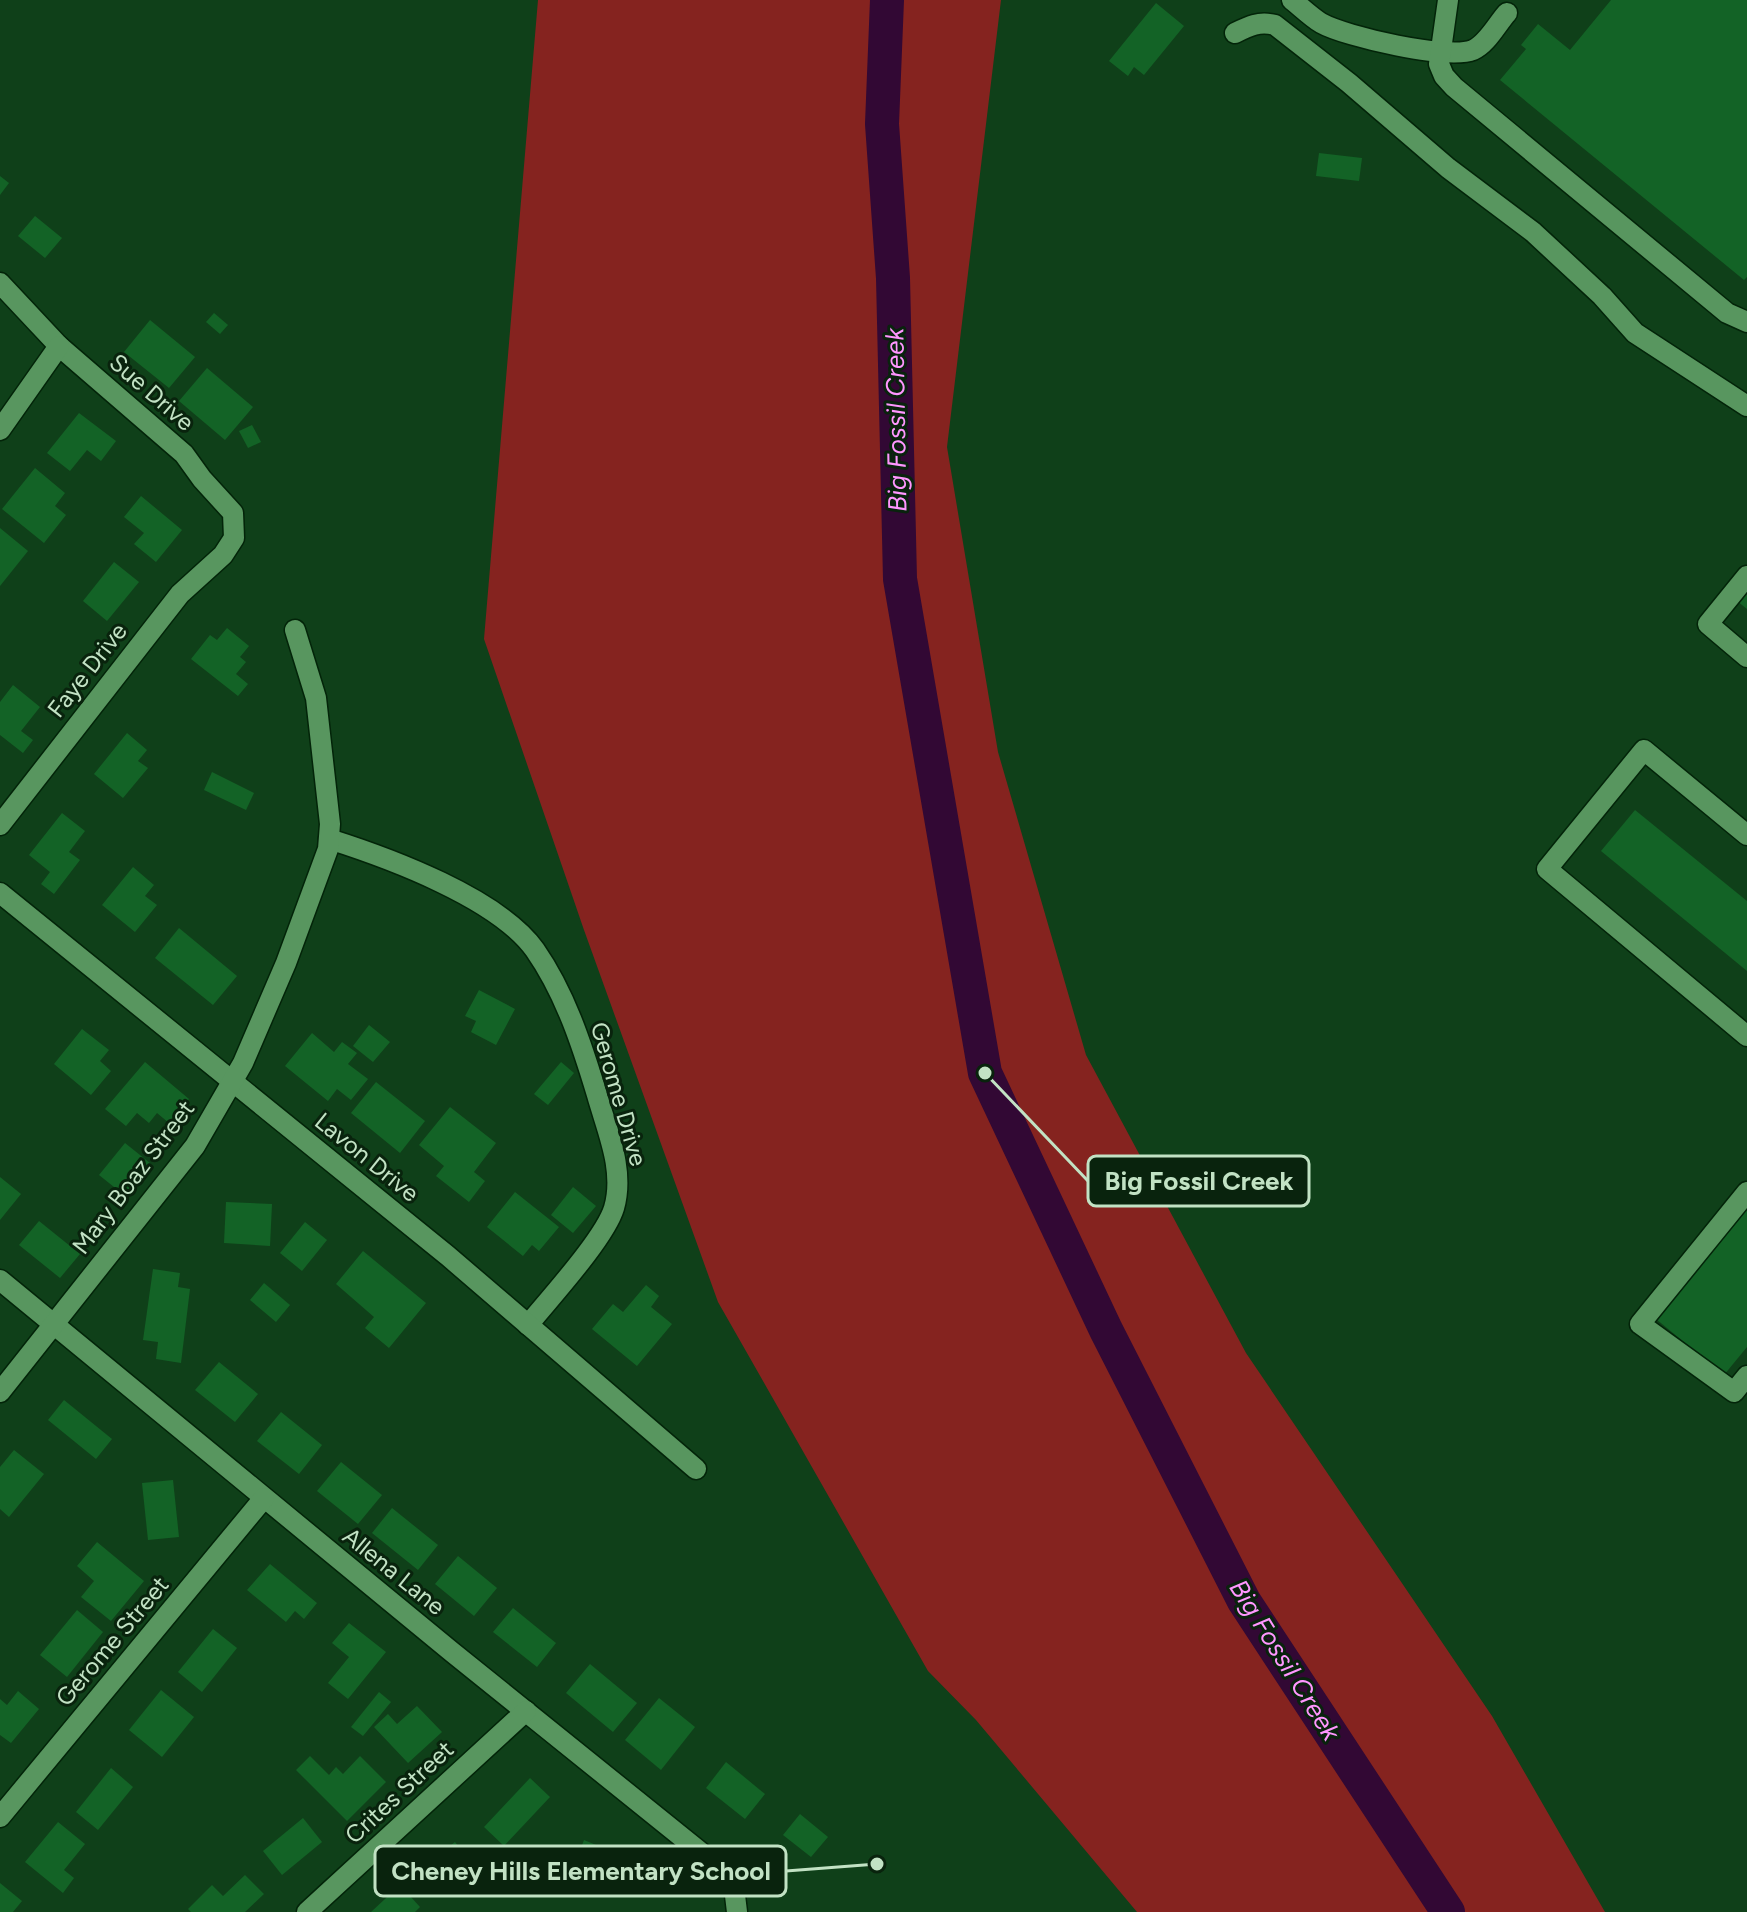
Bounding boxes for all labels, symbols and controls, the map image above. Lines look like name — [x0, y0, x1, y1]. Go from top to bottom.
water label: Big Fossil Creek — [878, 326, 914, 512]
street label: Sue Drive — [104, 347, 200, 437]
street label: Faye Drive — [41, 617, 133, 723]
street label: Gerome Drive — [585, 1019, 653, 1169]
street label: Mary Boaz Street — [66, 1094, 200, 1260]
street label: Lavon Drive — [309, 1106, 425, 1208]
callout: Big Fossil Creek — [1088, 1156, 1309, 1206]
text: Big Fossil Creek — [1105, 1165, 1293, 1197]
street label: Allena Lane — [337, 1521, 451, 1621]
street label: Gerome Street — [49, 1570, 175, 1712]
water label: Big Fossil Creek — [1223, 1574, 1348, 1748]
street label: Crites Street — [339, 1735, 459, 1849]
callout: Cheney Hills Elementary School — [375, 1846, 786, 1896]
text: Cheney Hills Elementary School — [391, 1855, 771, 1887]

